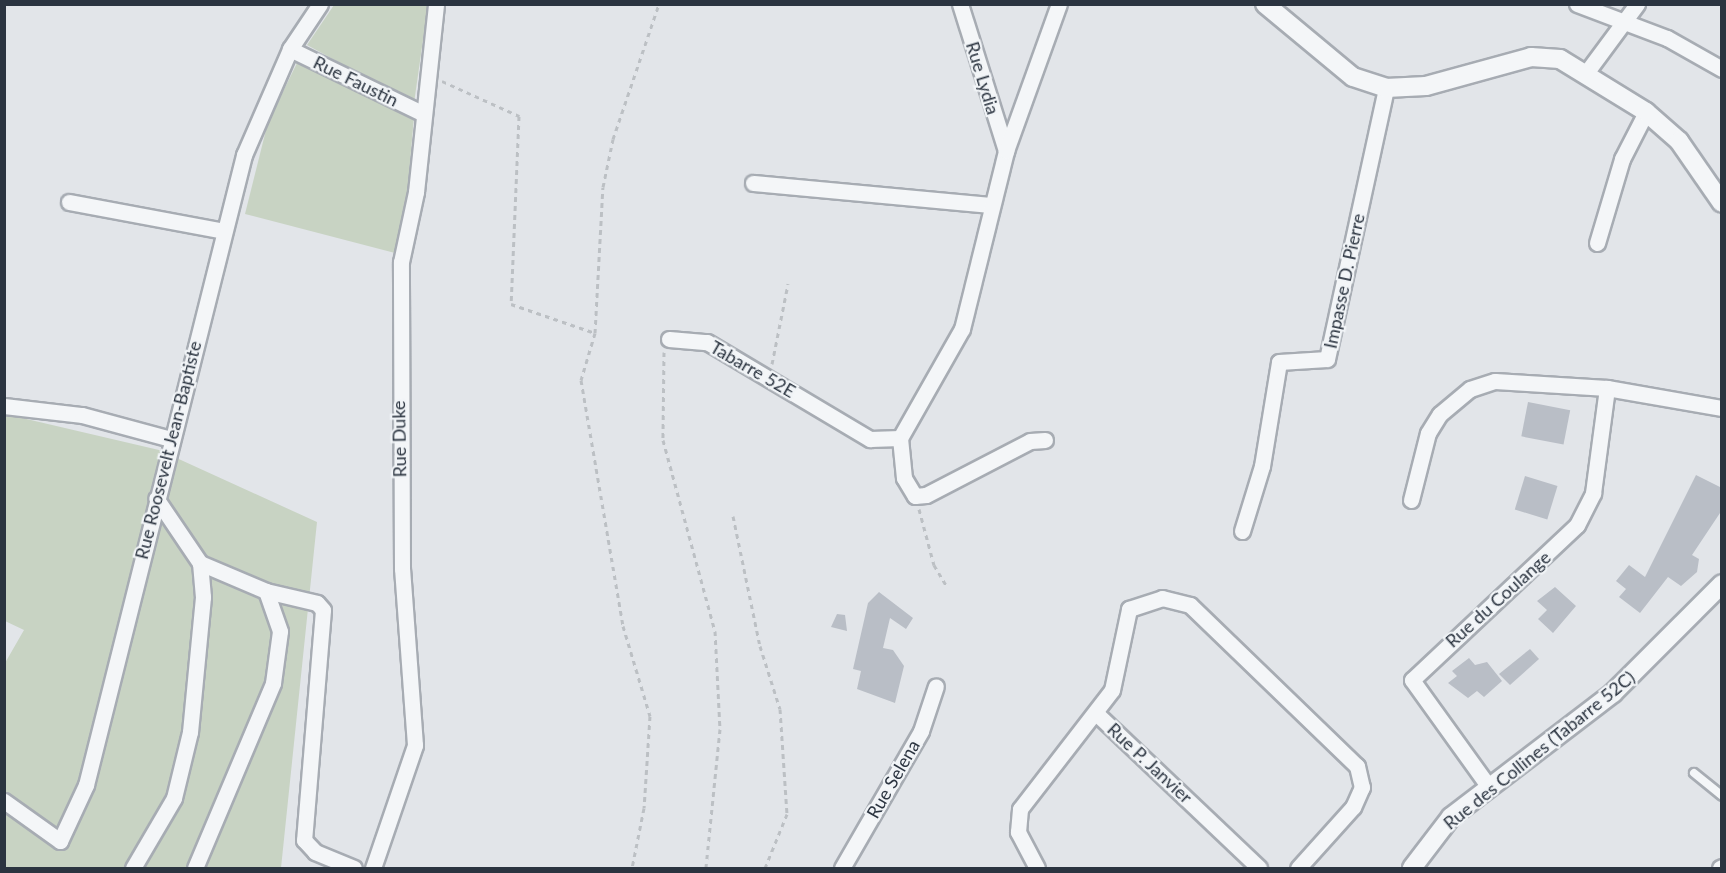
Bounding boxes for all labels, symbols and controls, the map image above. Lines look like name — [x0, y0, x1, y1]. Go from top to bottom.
street label: Rue Lydia — [962, 39, 1004, 117]
street label: Rue Faustin — [310, 51, 402, 111]
street label: Impasse D. Pierre — [1319, 212, 1369, 350]
street label: Tabarre 52E — [707, 336, 799, 402]
street label: Rue Roosevelt Jean-Baptiste — [130, 338, 206, 562]
street label: Rue Duke — [388, 400, 410, 478]
street label: Rue du Coulange — [1441, 546, 1555, 652]
street label: Rue des Collines (Tabarre 52C) — [1439, 666, 1639, 834]
street label: Rue P. Janvier — [1103, 718, 1197, 808]
street label: Rue Selena — [862, 736, 924, 822]

